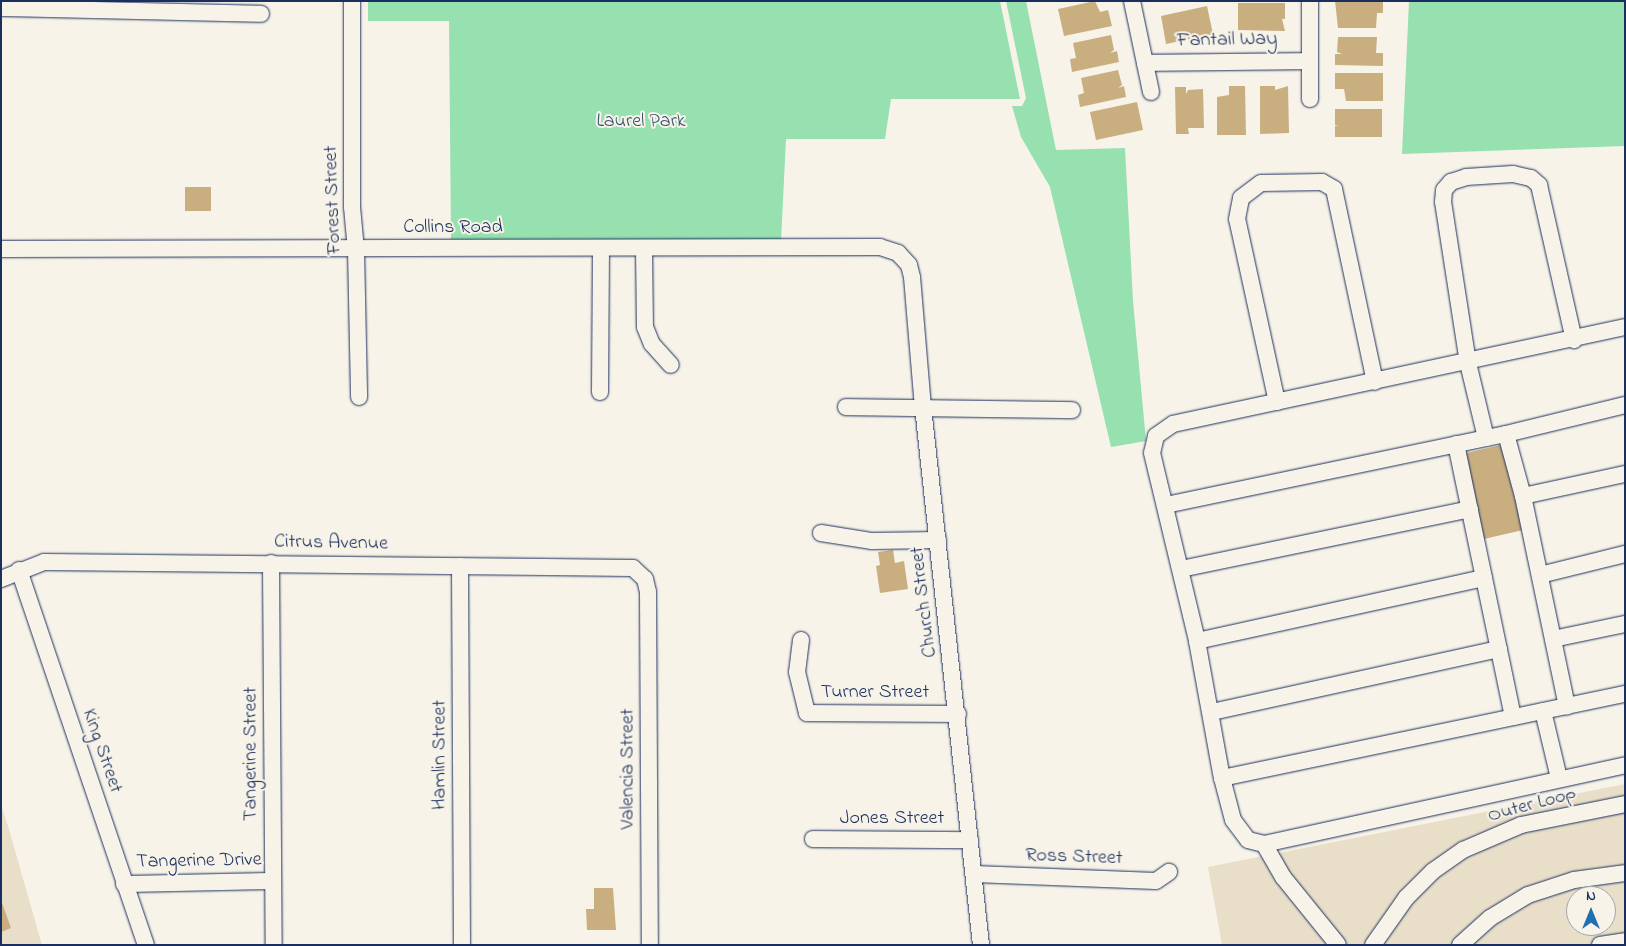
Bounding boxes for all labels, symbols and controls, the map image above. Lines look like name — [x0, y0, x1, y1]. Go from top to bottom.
street label: Fantail Way — [1177, 27, 1277, 53]
park label: Laurel Park — [596, 109, 686, 133]
street label: Forest Street — [319, 145, 347, 255]
street label: Collins Road — [403, 215, 503, 239]
street label: Citrus Avenue — [274, 530, 388, 556]
street label: Church Street — [905, 545, 943, 659]
street label: Turner Street — [821, 680, 929, 704]
street label: Tangerine Street — [239, 687, 263, 821]
street label: Hamlin Street — [428, 700, 452, 810]
street label: King Street — [76, 706, 128, 796]
street label: Valencia Street — [616, 708, 640, 830]
street label: Outer Loop — [1485, 782, 1579, 828]
street label: Jones Street — [840, 806, 944, 830]
street label: Ross Street — [1025, 843, 1123, 871]
street label: Tangerine Drive — [136, 848, 262, 874]
north arrow — [1566, 886, 1616, 936]
text: N — [1586, 886, 1596, 907]

